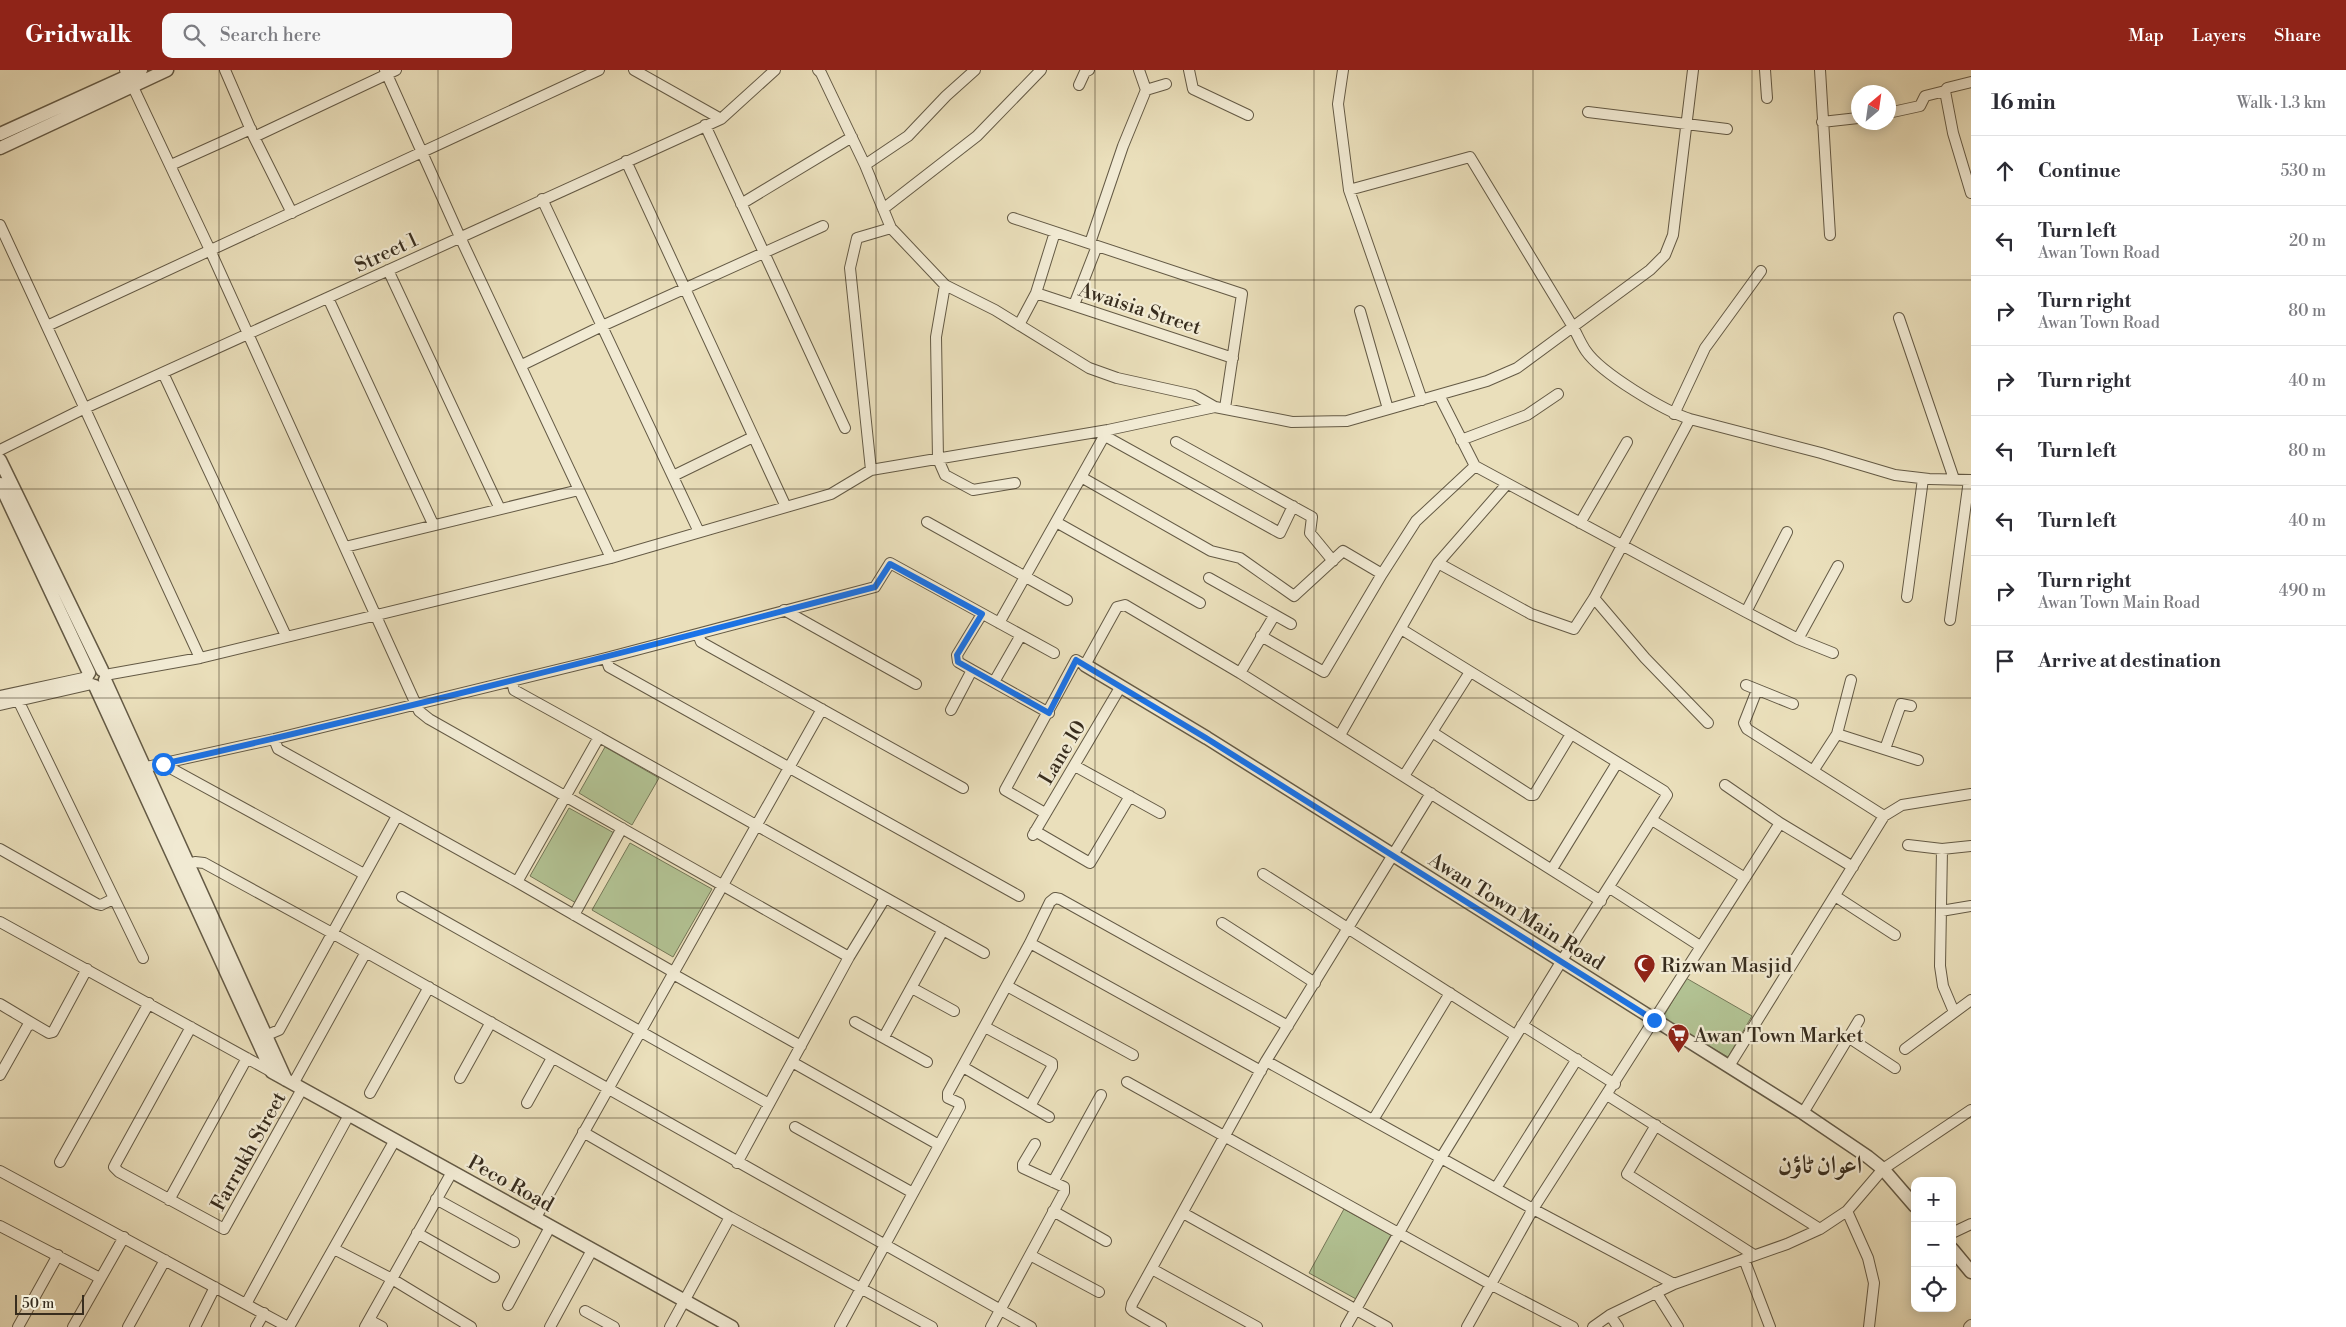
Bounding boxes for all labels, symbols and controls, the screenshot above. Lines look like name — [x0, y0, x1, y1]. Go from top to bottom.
search box — [162, 13, 512, 58]
text: Gridwalk — [25, 20, 132, 50]
icon: search — [180, 21, 208, 49]
text: Search here — [220, 23, 321, 47]
text: Map — [2129, 24, 2164, 47]
text: Layers — [2192, 24, 2246, 47]
text: Share — [2274, 24, 2321, 47]
north arrow — [1851, 85, 1896, 130]
text: 16 min — [1991, 90, 2056, 116]
text: Walk · 1.3 km — [2237, 93, 2326, 113]
icon: ahead — [1991, 157, 2019, 185]
text: Continue — [2038, 159, 2121, 183]
text: 530 m — [2280, 161, 2326, 181]
text: Turn left — [2038, 219, 2117, 243]
icon: left — [1991, 227, 2019, 255]
street label: Street 1 — [351, 228, 423, 279]
text: 20 m — [2289, 231, 2326, 251]
text: Awan Town Road — [2038, 243, 2160, 263]
street label: Awaisia Street — [1074, 278, 1204, 341]
text: Turn right — [2038, 289, 2131, 313]
icon: right — [1991, 297, 2019, 325]
text: 80 m — [2288, 301, 2326, 321]
text: Awan Town Road — [2038, 313, 2160, 333]
icon: right — [1991, 367, 2019, 395]
text: Turn right — [2038, 369, 2131, 393]
text: 40 m — [2289, 371, 2326, 391]
icon: left — [1991, 437, 2019, 465]
text: Turn left — [2038, 439, 2117, 463]
text: 80 m — [2288, 441, 2326, 461]
icon: left — [1991, 507, 2019, 535]
text: Turn left — [2038, 509, 2117, 533]
text: 40 m — [2289, 511, 2326, 531]
text: Turn right — [2038, 569, 2131, 593]
icon: right — [1991, 577, 2019, 605]
text: 490 m — [2279, 581, 2326, 601]
text: Awan Town Main Road — [2038, 593, 2200, 613]
icon: arrive — [1991, 647, 2019, 675]
text: Arrive at destination — [2038, 649, 2221, 673]
street label: Lane 10 — [1034, 716, 1092, 790]
route start — [152, 753, 175, 776]
street label: Awan Town Main Road — [1423, 847, 1609, 977]
mosque icon: Rizwan Masjid — [1633, 953, 1657, 984]
place label: Rizwan Masjid — [1661, 954, 1793, 979]
route end — [1643, 1009, 1666, 1032]
supermarket icon: Awan Town Market — [1666, 1023, 1690, 1054]
place label: Awan Town Market — [1693, 1024, 1863, 1049]
street label: Farrukh Street — [206, 1088, 292, 1216]
district label: اعوان ٹاؤن — [1778, 1150, 1862, 1181]
street label: Peco Road — [463, 1151, 558, 1218]
map controls — [1911, 1177, 1956, 1312]
button: + — [1911, 1177, 1956, 1222]
button: − — [1911, 1222, 1956, 1267]
button: locate — [1911, 1267, 1956, 1312]
scale bar — [15, 1292, 84, 1315]
text: 50 m — [22, 1295, 54, 1313]

